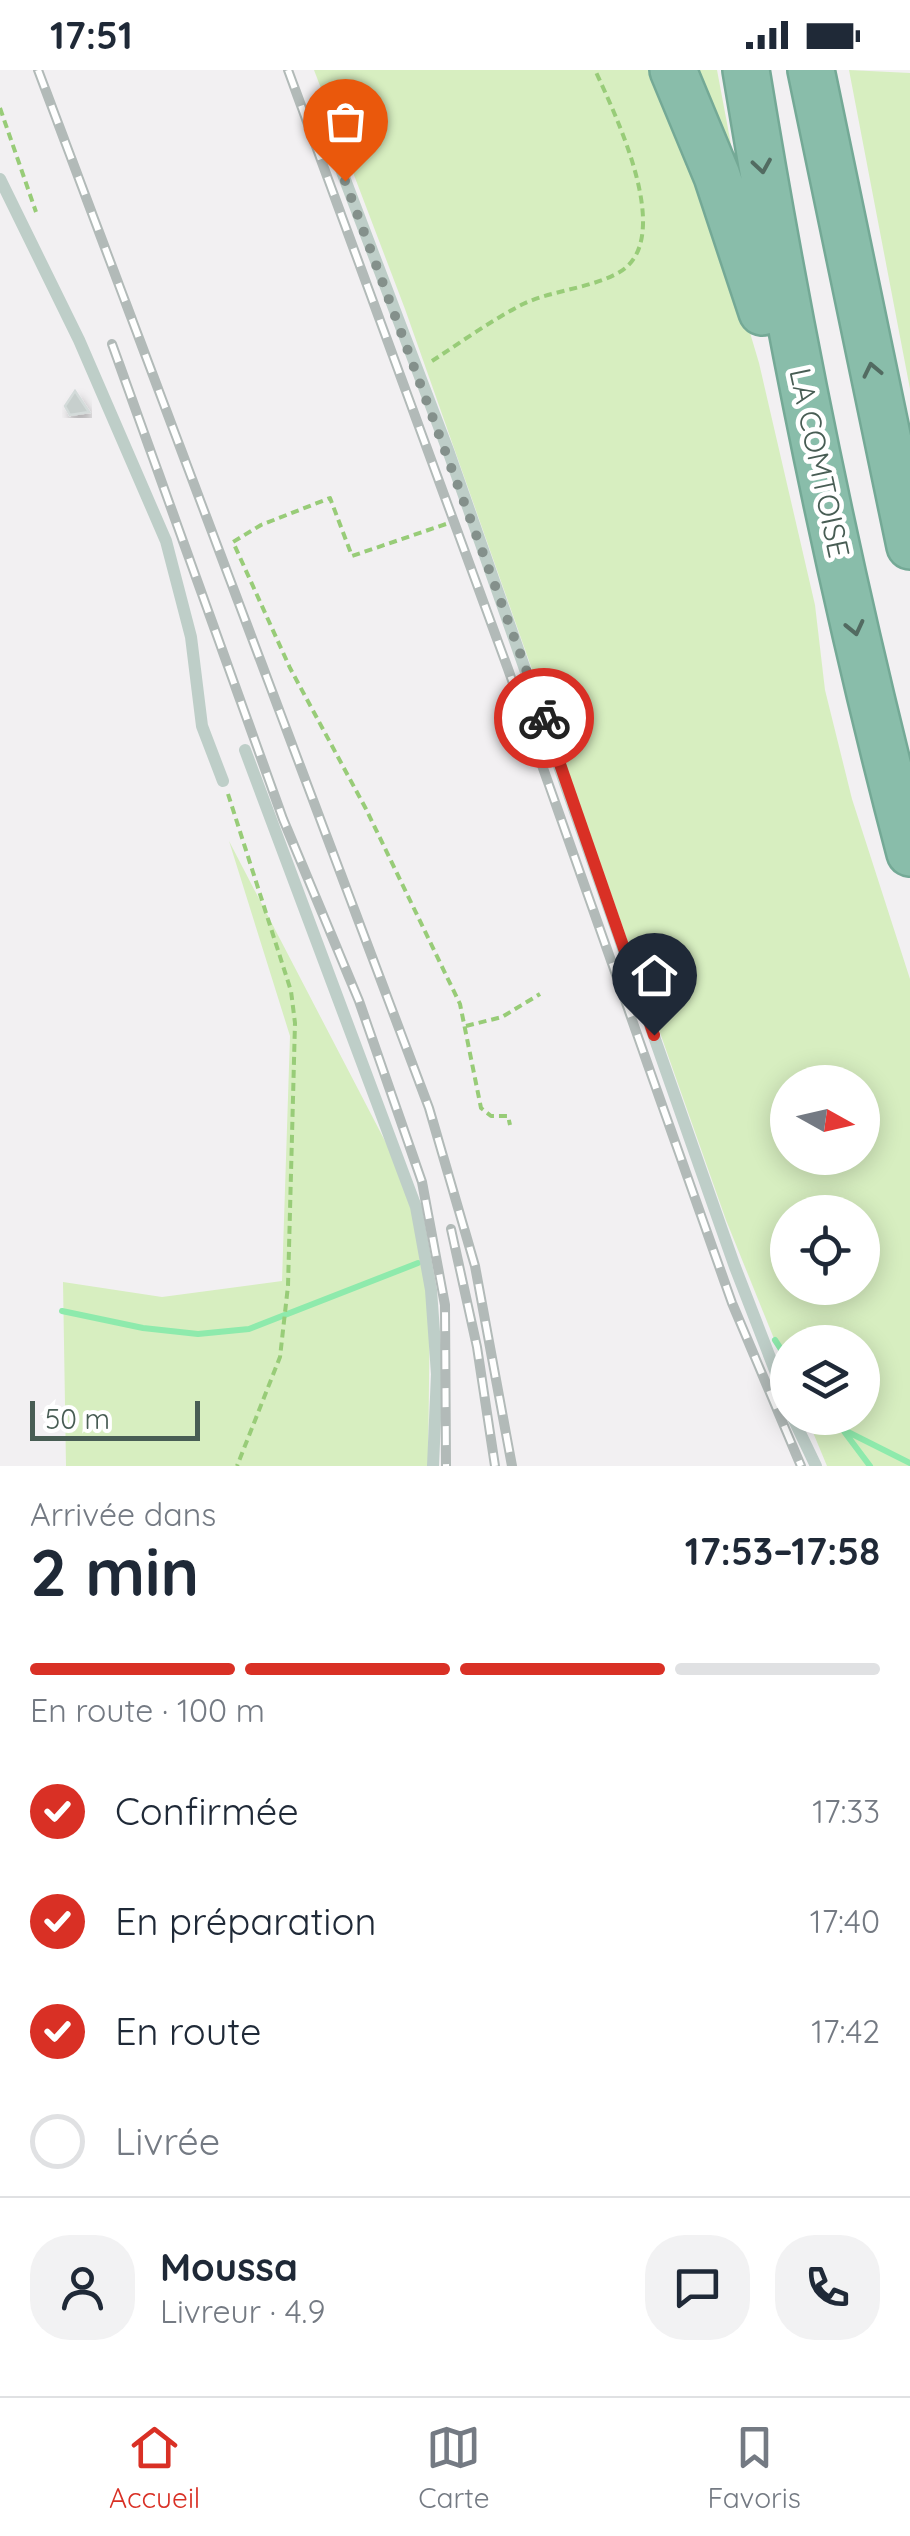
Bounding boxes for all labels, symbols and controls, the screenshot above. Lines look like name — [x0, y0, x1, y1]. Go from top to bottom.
text: 17:51 — [50, 11, 133, 59]
pin — [303, 79, 388, 182]
icon: bag — [318, 94, 373, 149]
one-way arrow — [750, 158, 771, 174]
one-way arrow — [862, 362, 883, 379]
street label: LA COMTOISE — [781, 365, 859, 561]
one-way arrow — [843, 619, 864, 636]
courier — [494, 668, 594, 768]
icon: bike — [517, 691, 572, 746]
pin — [612, 933, 697, 1036]
icon: home — [627, 948, 682, 1003]
north arrow — [770, 1065, 880, 1175]
map controls — [770, 1065, 880, 1435]
button: locate — [770, 1195, 880, 1305]
button: layers — [770, 1325, 880, 1435]
scale bar — [30, 1396, 200, 1440]
text: 50 m — [45, 1401, 110, 1436]
text: Arrivée dans — [30, 1494, 216, 1534]
text: 17:53–17:58 — [685, 1527, 880, 1575]
text: 2 min — [30, 1531, 199, 1612]
text: En route · 100 m — [30, 1690, 265, 1730]
icon: check — [30, 1784, 85, 1839]
text: Confirmée — [115, 1787, 299, 1835]
text: 17:33 — [812, 1791, 880, 1831]
icon: check — [30, 1894, 85, 1949]
text: En préparation — [115, 1897, 376, 1945]
text: 17:40 — [810, 1901, 880, 1941]
icon: check — [30, 2004, 85, 2059]
text: En route — [115, 2007, 261, 2055]
text: 17:42 — [811, 2011, 880, 2051]
text: Livrée — [115, 2117, 220, 2165]
button: person — [30, 2235, 135, 2340]
button: chat — [645, 2235, 750, 2340]
button: phone — [775, 2235, 880, 2340]
text: Moussa — [160, 2243, 298, 2291]
text: Livreur · 4.9 — [160, 2291, 325, 2331]
tab: Accueil — [109, 2420, 200, 2515]
tab: Carte — [418, 2420, 490, 2515]
tab: Favoris — [708, 2420, 801, 2515]

